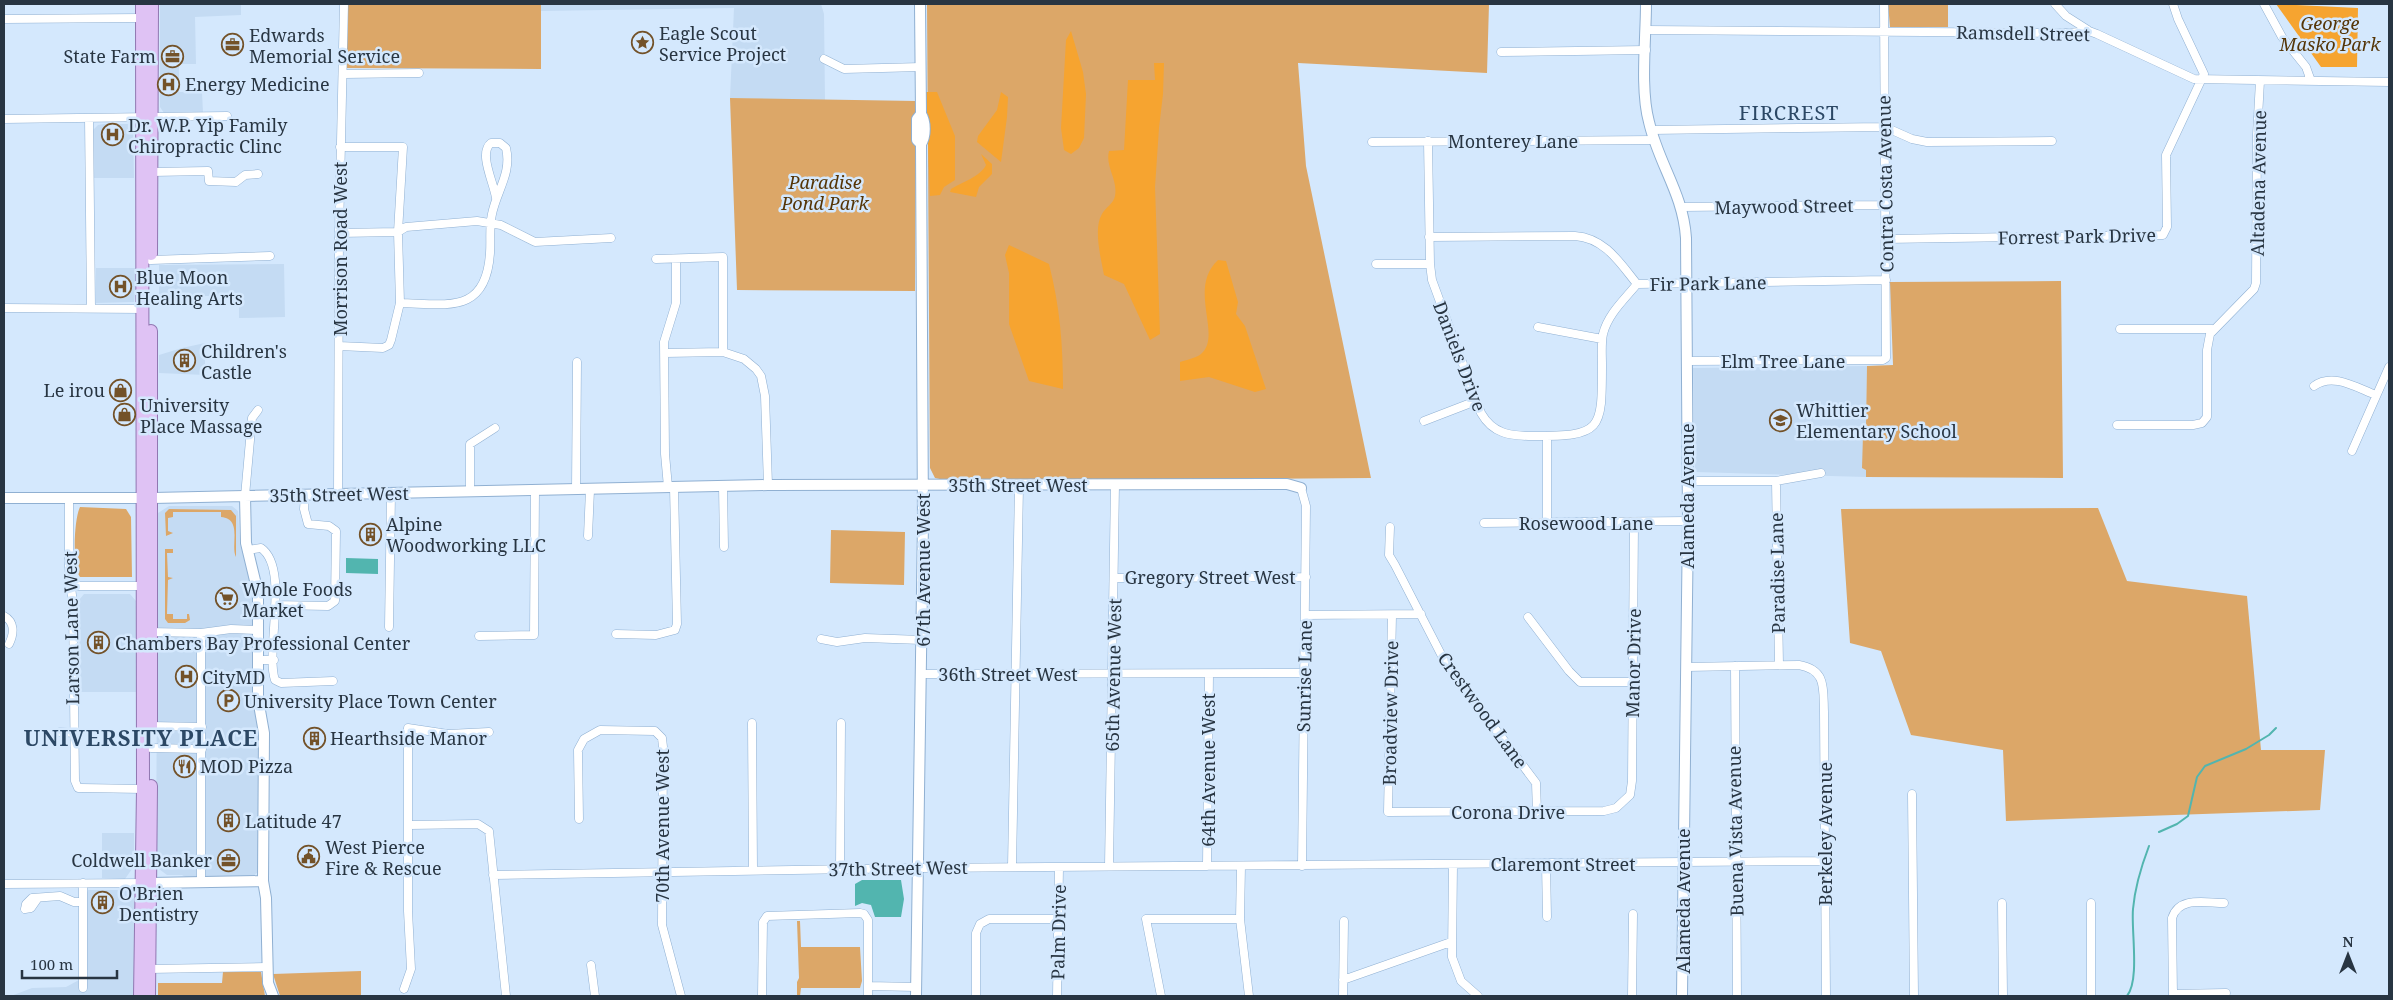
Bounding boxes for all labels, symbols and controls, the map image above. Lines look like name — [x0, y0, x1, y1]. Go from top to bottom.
park label: George Masko Park — [2279, 11, 2381, 56]
street label: Ramsdell Street — [1956, 20, 2090, 46]
place label: Eagle Scout Service Project — [659, 21, 786, 66]
place label: Edwards Memorial Service — [249, 23, 400, 68]
place icon: Eagle Scout Service Project — [631, 31, 655, 55]
office icon: Edwards Memorial Service — [221, 33, 245, 57]
place label: State Farm — [64, 44, 156, 68]
office icon: State Farm — [160, 44, 184, 68]
hospital icon: Energy Medicine — [157, 72, 181, 96]
place label: Energy Medicine — [185, 72, 330, 96]
street label: Contra Costa Avenue — [1871, 95, 1899, 273]
district label: FIRCREST — [1739, 99, 1839, 126]
street label: Altadena Avenue — [2245, 110, 2271, 256]
place label: Dr. W.P. Yip Family Chiropractic Clinc — [128, 113, 288, 158]
hospital icon: Dr. W.P. Yip Family Chiropractic Clinc — [100, 123, 124, 147]
street label: Monterey Lane — [1448, 129, 1578, 153]
street label: Morrison Road West — [328, 162, 352, 336]
park label: Paradise Pond Park — [780, 170, 870, 215]
street label: Maywood Street — [1714, 193, 1854, 219]
street label: Forrest Park Drive — [1998, 223, 2156, 249]
place label: Blue Moon Healing Arts — [136, 265, 243, 310]
street label: Fir Park Lane — [1649, 270, 1767, 296]
hospital icon: Blue Moon Healing Arts — [108, 275, 132, 299]
street label: Daniels Drive — [1428, 298, 1492, 414]
place label: Children's Castle — [201, 339, 287, 384]
building icon: Children's Castle — [173, 349, 197, 373]
street label: Elm Tree Lane — [1721, 349, 1845, 373]
place label: Le irou — [43, 378, 106, 402]
shop icon: Le irou — [109, 378, 133, 402]
place label: University Place Massage — [140, 393, 262, 438]
place label: Whittier Elementary School — [1796, 398, 1957, 443]
shop icon: University Place Massage — [112, 403, 136, 427]
school or university icon: Whittier Elementary School — [1768, 408, 1792, 432]
street label: Alameda Avenue — [1675, 423, 1699, 569]
street label: 35th Street West — [948, 473, 1088, 497]
street label: 35th Street West — [269, 481, 409, 507]
street label: 67th Avenue West — [911, 493, 935, 647]
street label: Rosewood Lane — [1519, 511, 1653, 535]
place label: Alpine Woodworking LLC — [386, 512, 546, 557]
street label: Paradise Lane — [1764, 512, 1790, 634]
building icon: Alpine Woodworking LLC — [358, 522, 382, 546]
street label: Larson Lane West — [58, 551, 84, 705]
street label: Gregory Street West — [1124, 565, 1296, 589]
place label: Whole Foods Market — [242, 577, 352, 622]
supermarket icon: Whole Foods Market — [214, 587, 238, 611]
street label: 65th Avenue West — [1100, 598, 1126, 752]
street label: Manor Drive — [1620, 608, 1646, 718]
street label: Sunrise Lane — [1291, 620, 1317, 732]
building icon: Chambers Bay Professional Center — [87, 631, 111, 655]
place label: Chambers Bay Professional Center — [115, 631, 411, 655]
street label: Broadview Drive — [1377, 640, 1403, 786]
street label: Crestwood Lane — [1433, 647, 1533, 773]
street label: 36th Street West — [938, 662, 1078, 686]
hospital icon: CityMD — [174, 665, 198, 689]
place label: CityMD — [202, 665, 265, 689]
parking icon: University Place Town Center — [216, 689, 240, 713]
place label: University Place Town Center — [244, 689, 497, 713]
street label: 64th Avenue West — [1196, 693, 1220, 847]
district label: UNIVERSITY PLACE — [24, 722, 258, 752]
building icon: Hearthside Manor — [302, 726, 326, 750]
place label: Hearthside Manor — [330, 726, 488, 750]
street label: Buena Vista Avenue — [1722, 745, 1748, 917]
street label: 70th Avenue West — [650, 749, 674, 903]
restaurant icon: MOD Pizza — [172, 754, 196, 778]
place label: MOD Pizza — [200, 754, 293, 778]
street label: Berkeley Avenue — [1813, 762, 1837, 906]
street label: Corona Drive — [1451, 800, 1565, 824]
building icon: Latitude 47 — [217, 809, 241, 833]
place label: Latitude 47 — [245, 809, 342, 833]
street label: Alameda Avenue — [1671, 828, 1695, 974]
place label: West Pierce Fire & Rescue — [325, 835, 442, 880]
public building icon: West Pierce Fire & Rescue — [297, 845, 321, 869]
place label: Coldwell Banker — [71, 848, 213, 872]
office icon: Coldwell Banker — [216, 848, 240, 872]
street label: Claremont Street — [1490, 852, 1636, 876]
street label: 37th Street West — [828, 855, 968, 881]
place label: O'Brien Dentistry — [119, 881, 199, 926]
street label: Palm Drive — [1045, 884, 1071, 980]
building icon: O'Brien Dentistry — [91, 891, 115, 915]
north arrow — [2323, 930, 2373, 980]
text: N — [2342, 932, 2354, 951]
scale bar — [22, 948, 118, 980]
text: 100 m — [30, 954, 73, 974]

